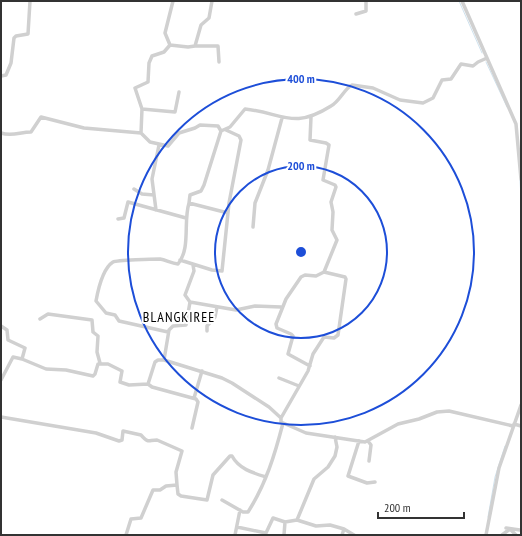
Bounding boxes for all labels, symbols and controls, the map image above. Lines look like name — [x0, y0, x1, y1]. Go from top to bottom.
text: 400 m — [287, 71, 315, 86]
text: 200 m — [287, 158, 315, 173]
centre of rings — [294, 245, 308, 259]
district label: BLANGKIREE — [143, 308, 215, 326]
scale bar — [378, 494, 464, 520]
text: 200 m — [384, 500, 411, 515]

